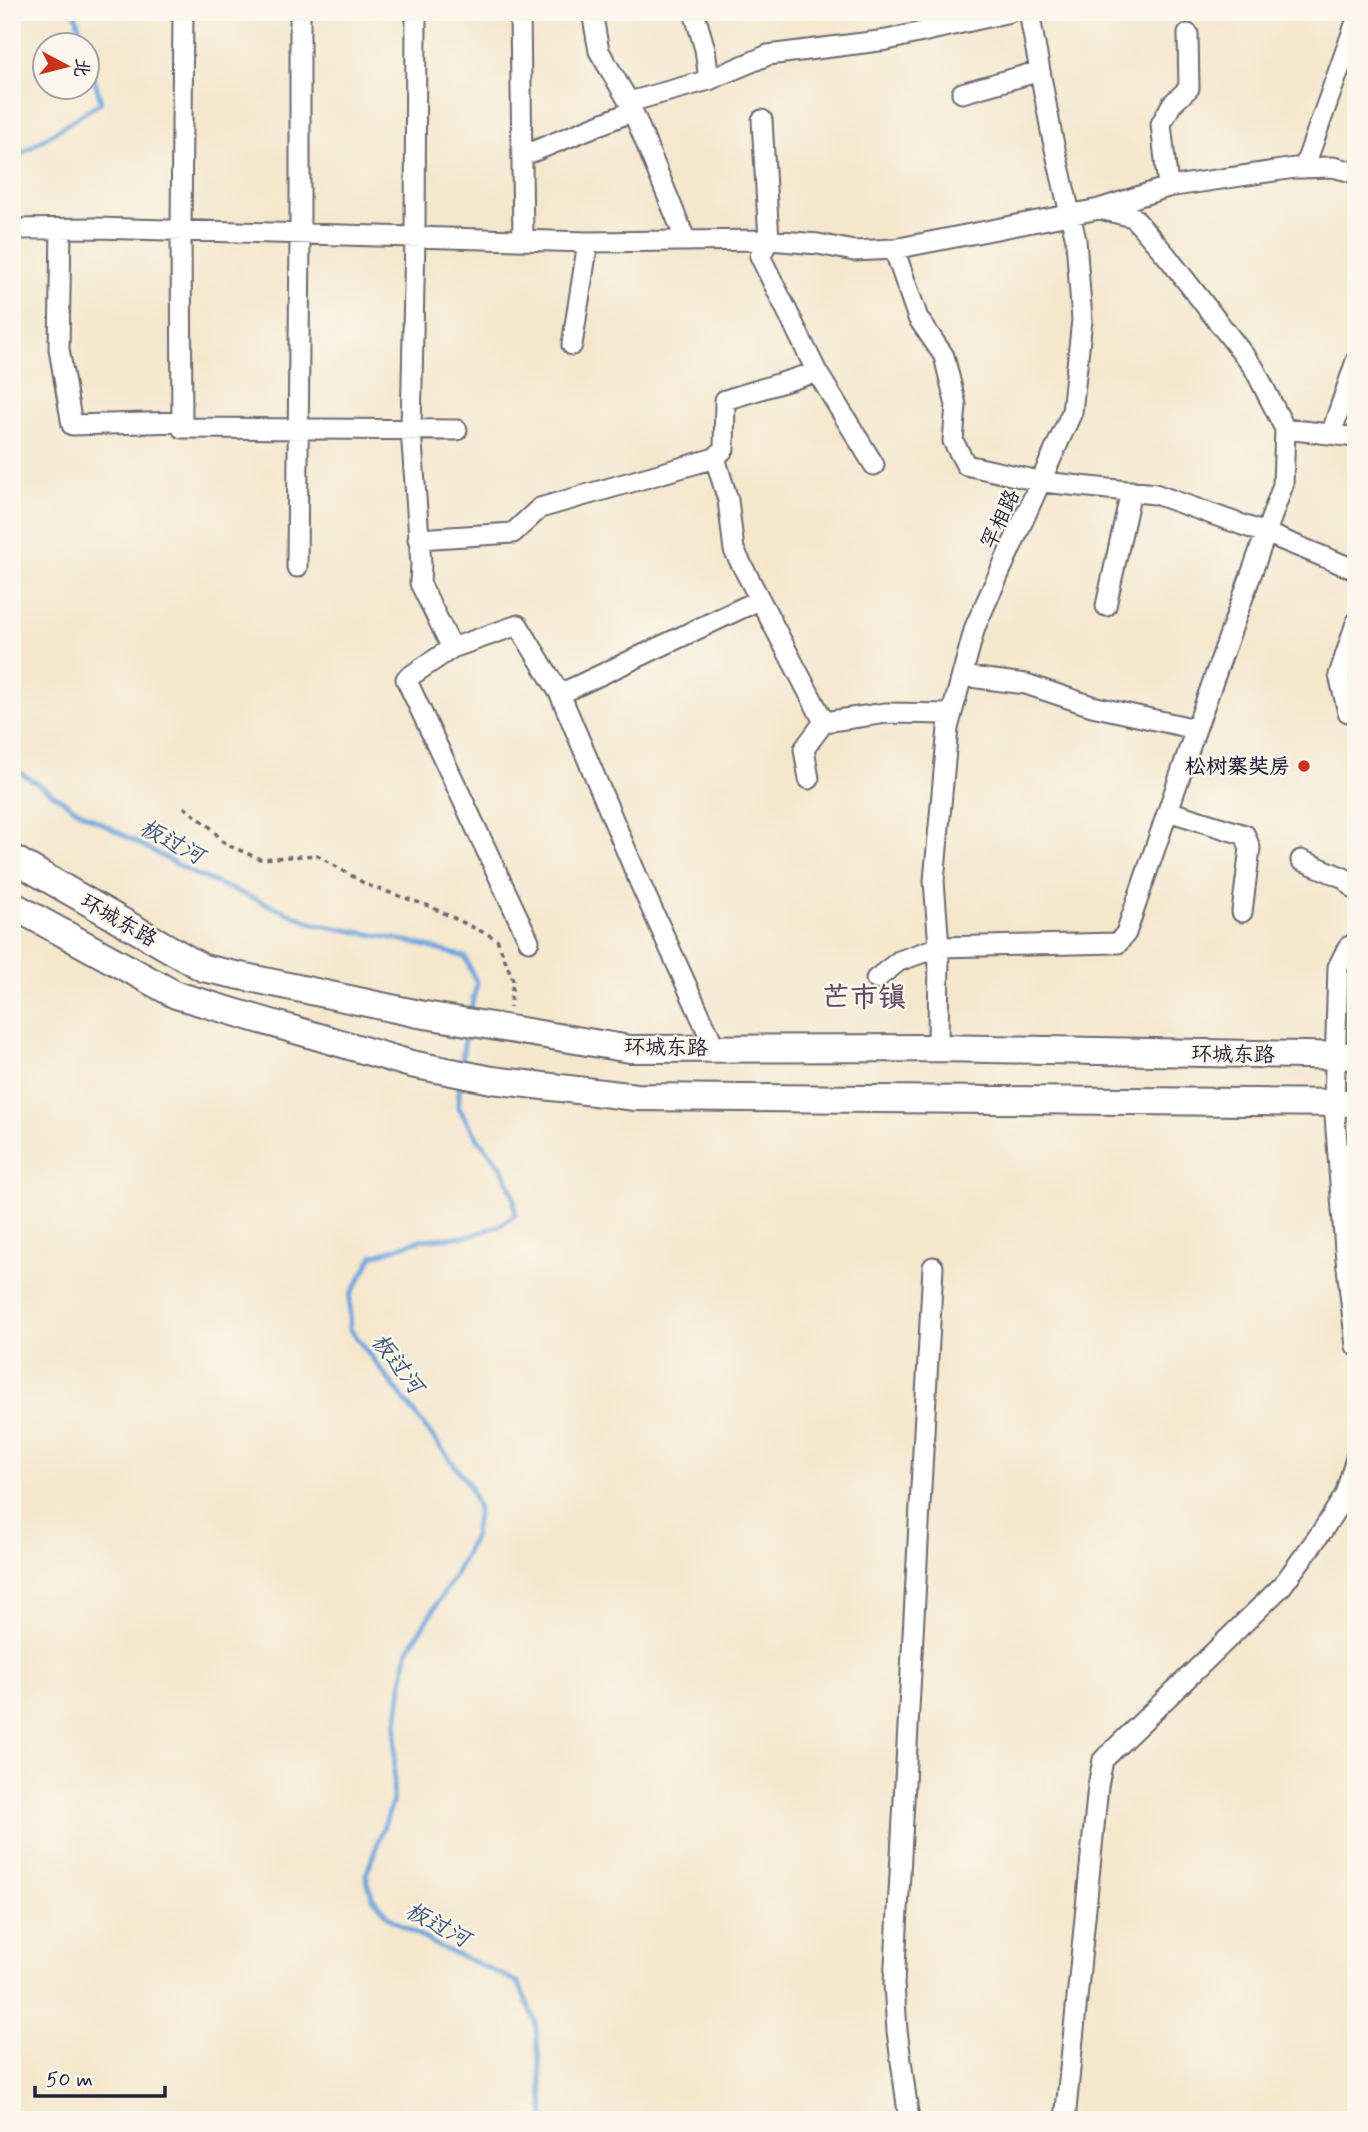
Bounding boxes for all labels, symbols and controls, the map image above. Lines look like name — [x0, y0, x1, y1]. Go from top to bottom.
north arrow — [32, 32, 102, 102]
text: 北 — [68, 57, 95, 79]
street label: 罕相路 — [975, 485, 1027, 554]
place label: 松树寨奘房 — [1185, 753, 1290, 781]
marker: 松树寨奘房 — [1296, 758, 1312, 774]
water label: 板过河 — [134, 813, 212, 874]
street label: 环城东路 — [75, 888, 162, 954]
district label: 芒市镇 — [822, 980, 906, 1017]
street label: 环城东路 — [624, 1033, 708, 1063]
street label: 环城东路 — [1191, 1040, 1275, 1070]
water label: 板过河 — [363, 1328, 432, 1404]
water label: 板过河 — [400, 1896, 478, 1957]
scale bar — [35, 2055, 164, 2099]
text: 50 m — [46, 2066, 93, 2094]

